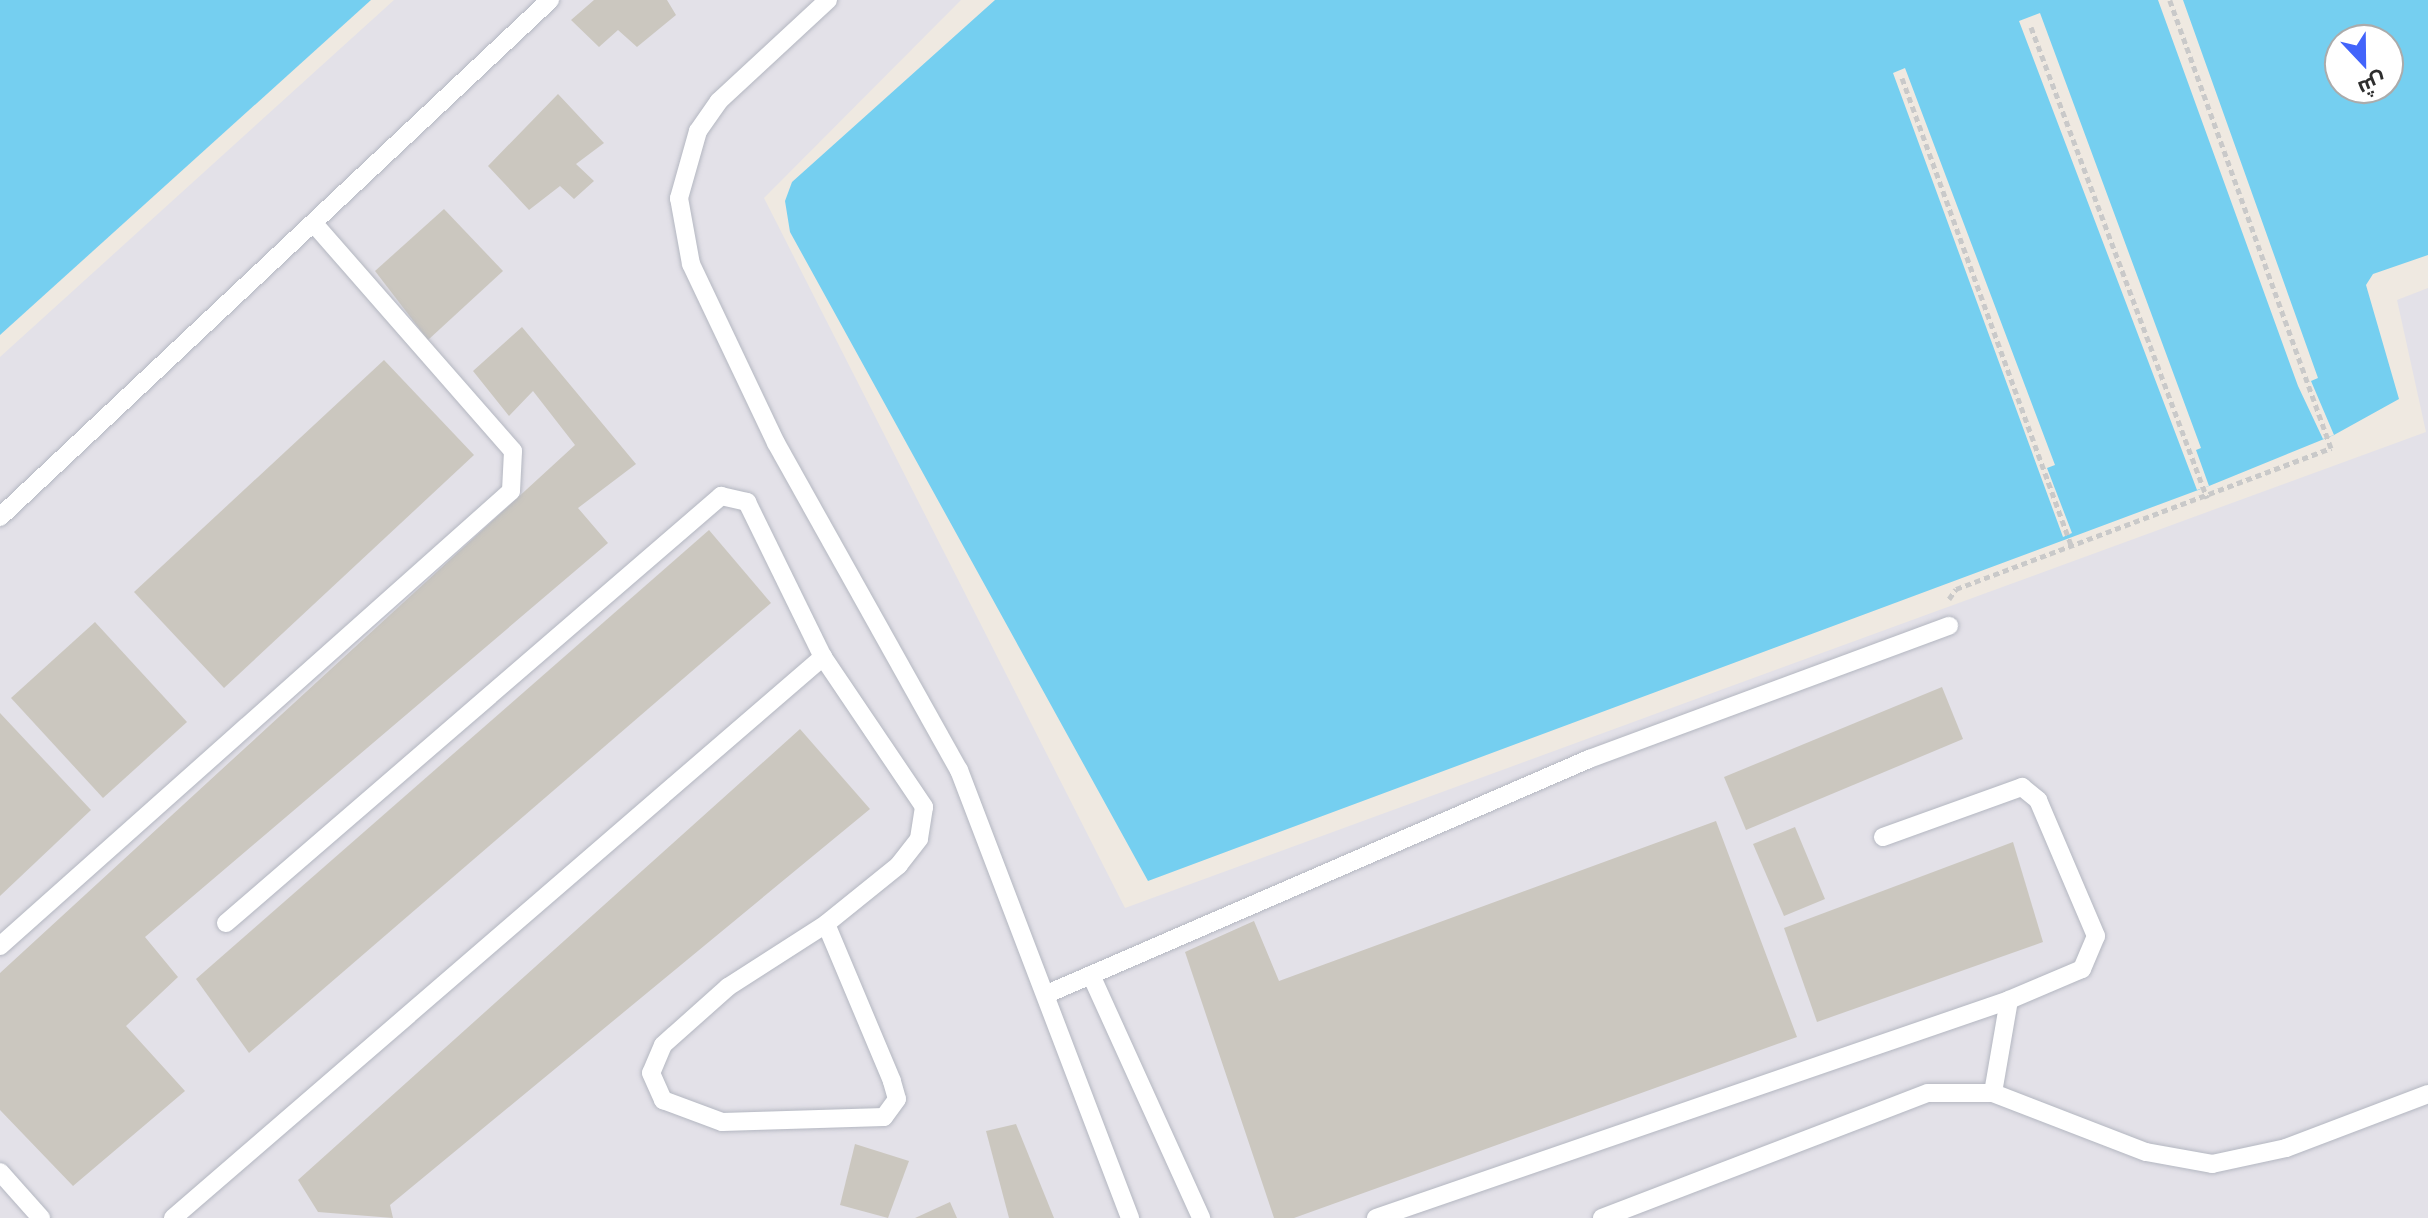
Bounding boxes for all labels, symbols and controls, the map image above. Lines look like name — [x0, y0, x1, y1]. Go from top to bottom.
north arrow — [2324, 24, 2404, 104]
text: ش — [2354, 67, 2391, 103]

